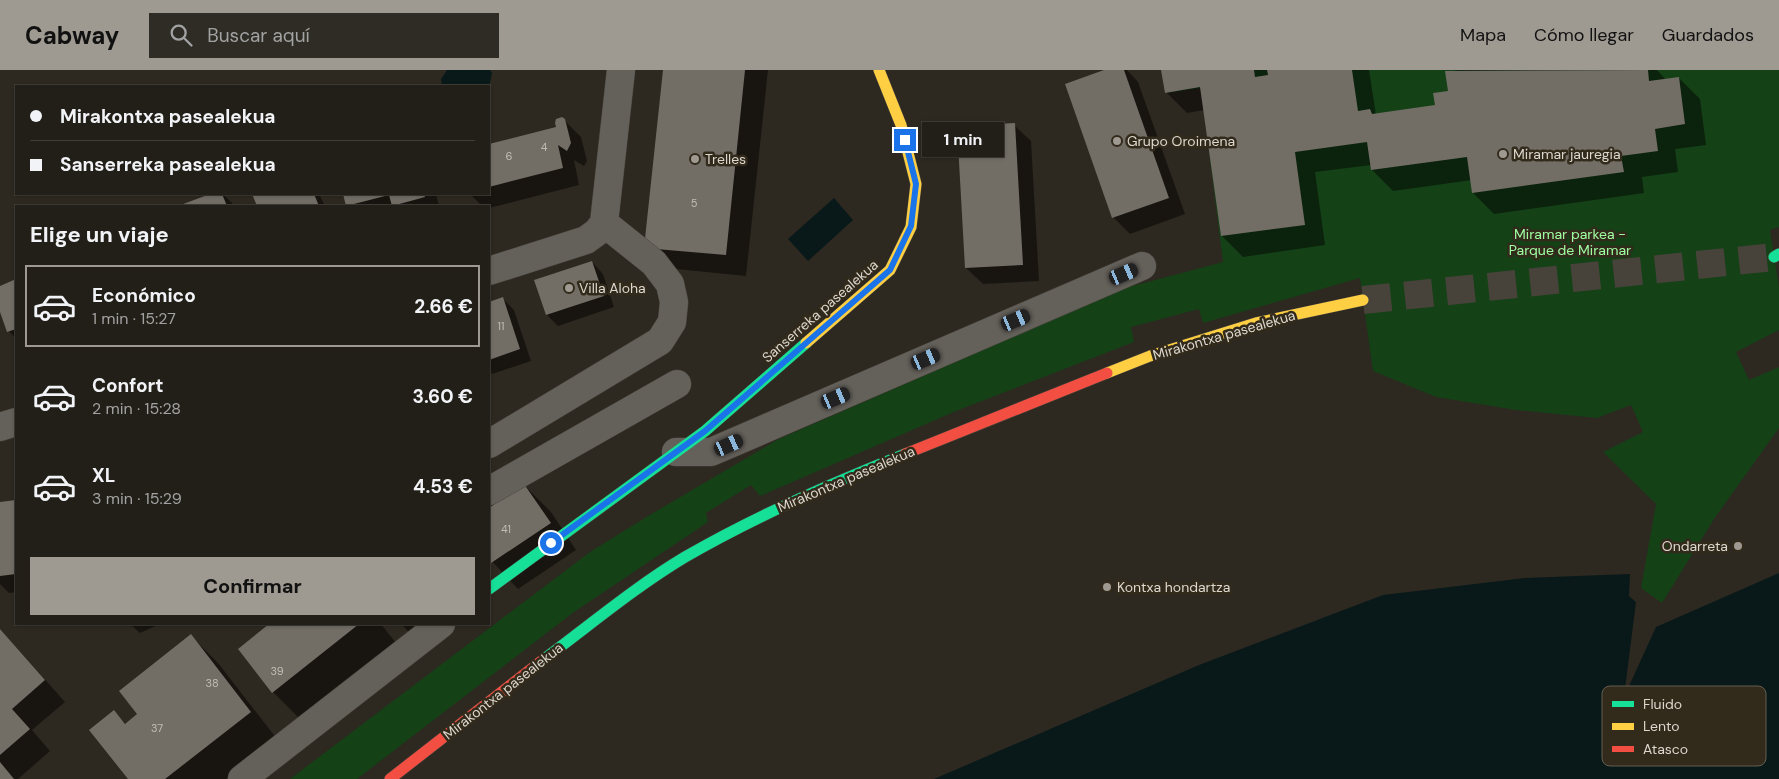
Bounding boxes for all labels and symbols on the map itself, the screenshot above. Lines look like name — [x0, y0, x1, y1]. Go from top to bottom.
callout: 1 min — [922, 122, 1005, 158]
route end — [894, 129, 916, 151]
place label: Grupo Oroimena — [1127, 132, 1235, 150]
marker: Grupo Oroimena — [1111, 135, 1123, 147]
house number: 4 — [541, 140, 548, 154]
place label: Miramar jauregia — [1513, 145, 1621, 163]
marker: Miramar jauregia — [1497, 148, 1509, 160]
house number: 6 — [506, 149, 513, 163]
place label: Trelles — [705, 150, 746, 168]
marker: Trelles — [689, 153, 701, 165]
house number: 5 — [691, 196, 698, 210]
park label: Miramar parkea - Parque de Miramar — [1509, 225, 1631, 259]
street label: Sanserreka pasealekua — [758, 256, 882, 366]
car — [1107, 261, 1140, 287]
place label: Villa Aloha — [579, 279, 646, 297]
marker: Villa Aloha — [563, 282, 575, 294]
street label: Mirakontxa pasealekua — [1151, 306, 1297, 364]
car — [999, 307, 1032, 333]
house number: 11 — [498, 319, 504, 333]
car — [909, 346, 942, 372]
car — [819, 385, 852, 411]
car — [712, 432, 745, 458]
street label: Mirakontxa pasealekua — [775, 442, 917, 516]
house number: 41 — [501, 522, 511, 536]
route start — [540, 532, 562, 554]
place label: Ondarreta — [1662, 537, 1728, 555]
marker: Ondarreta — [1732, 540, 1744, 552]
place label: Kontxa hondartza — [1117, 578, 1230, 596]
marker: Kontxa hondartza — [1101, 581, 1113, 593]
street label: Mirakontxa pasealekua — [439, 639, 567, 743]
house number: 39 — [270, 664, 284, 678]
house number: 38 — [205, 676, 219, 690]
legend — [1602, 686, 1766, 766]
text: Fluido — [1643, 695, 1682, 713]
text: Lento — [1643, 717, 1680, 735]
house number: 37 — [151, 721, 163, 735]
text: Atasco — [1643, 740, 1688, 758]

